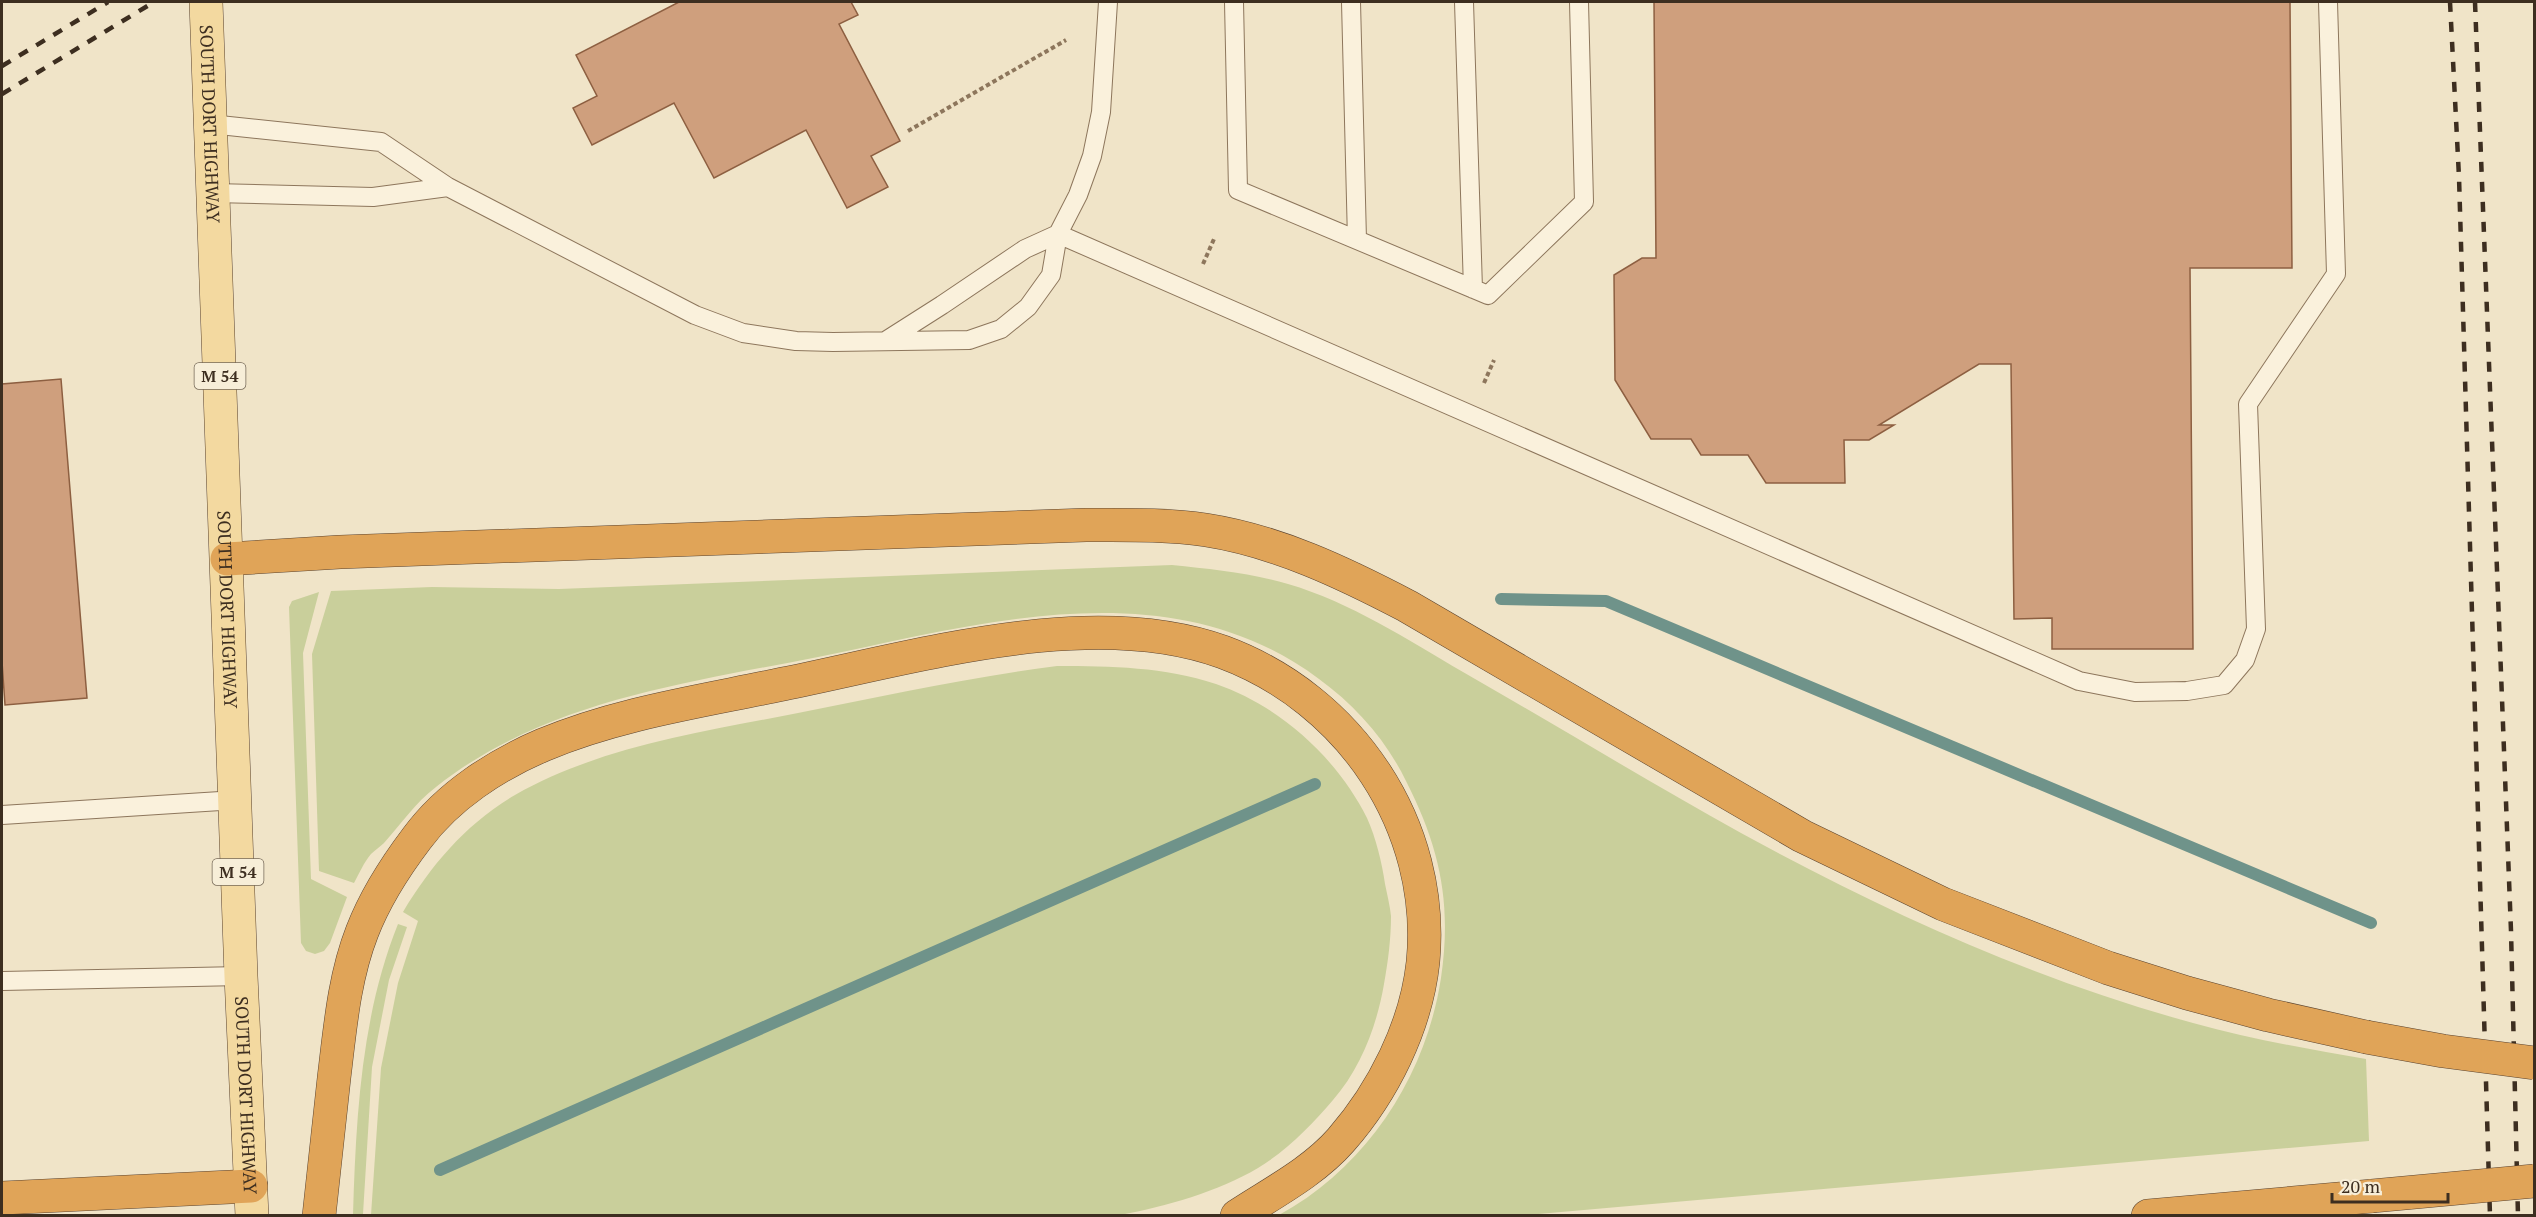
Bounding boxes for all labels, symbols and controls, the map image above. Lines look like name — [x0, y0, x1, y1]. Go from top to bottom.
street label: SOUTH DORT HIGHWAY — [195, 24, 226, 224]
road number: M 54 — [194, 363, 246, 389]
street label: SOUTH DORT HIGHWAY — [212, 510, 243, 710]
road number: M 54 — [212, 859, 264, 885]
street label: SOUTH DORT HIGHWAY — [230, 996, 263, 1195]
scale bar — [2332, 1166, 2448, 1204]
text: 20 m — [2341, 1174, 2381, 1198]

